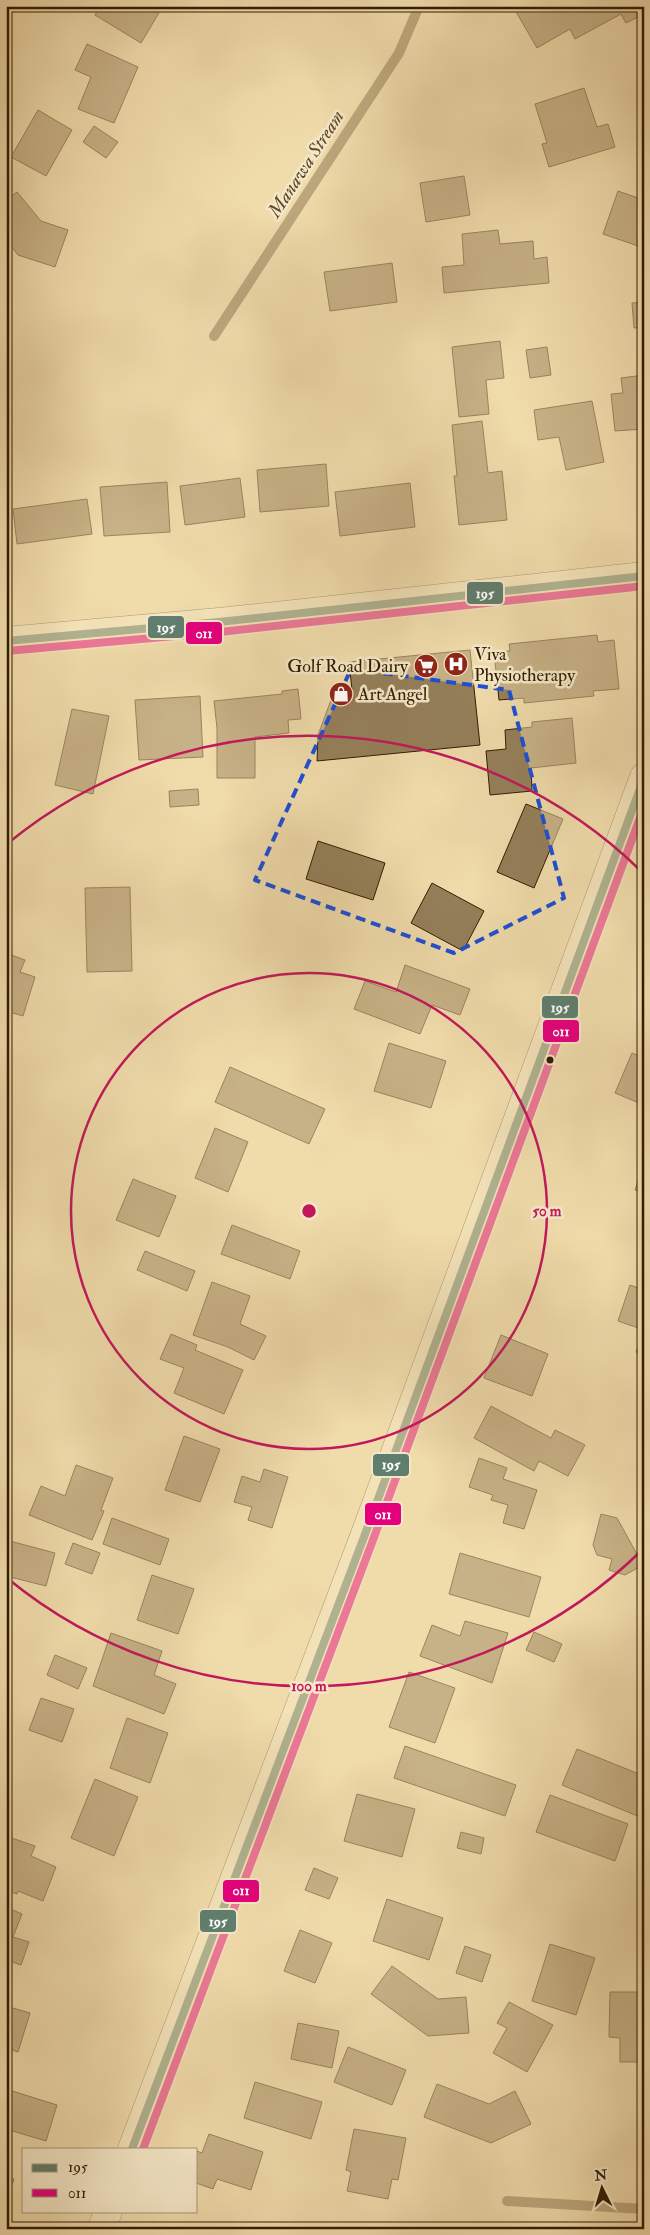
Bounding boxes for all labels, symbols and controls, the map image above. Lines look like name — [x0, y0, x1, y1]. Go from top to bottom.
water label: Manawa Stream — [262, 106, 350, 223]
line badge: 195 — [466, 581, 504, 605]
text: 195 — [476, 585, 495, 602]
line badge: 195 — [147, 615, 185, 639]
text: 195 — [157, 619, 176, 636]
line badge: 011 — [185, 621, 223, 645]
text: 011 — [195, 625, 213, 642]
place label: Viva Physiotherapy — [474, 643, 576, 687]
hospital icon: Viva Physiotherapy — [443, 651, 469, 677]
supermarket icon: Golf Road Dairy — [413, 653, 439, 679]
place label: Golf Road Dairy — [287, 655, 409, 678]
shop icon: Art Angel — [328, 681, 354, 707]
place label: Art Angel — [357, 683, 428, 706]
line badge: 195 — [541, 995, 579, 1019]
text: 195 — [551, 999, 570, 1016]
line badge: 011 — [542, 1019, 580, 1043]
text: 011 — [552, 1023, 570, 1040]
unlabelled marker — [545, 1055, 555, 1065]
centre of rings — [300, 1202, 318, 1220]
text: 50 m — [533, 1202, 562, 1221]
line badge: 195 — [372, 1453, 410, 1477]
text: 195 — [382, 1456, 401, 1473]
line badge: 011 — [364, 1502, 402, 1526]
text: 011 — [374, 1506, 392, 1523]
text: 100 m — [291, 1677, 327, 1696]
line badge: 011 — [222, 1879, 260, 1903]
text: 011 — [232, 1882, 250, 1899]
line badge: 195 — [199, 1909, 237, 1933]
text: 195 — [209, 1913, 228, 1930]
legend — [22, 2148, 198, 2212]
text: 195 — [68, 2158, 88, 2177]
north arrow — [578, 2162, 628, 2212]
text: N — [593, 2166, 608, 2185]
text: 011 — [68, 2184, 86, 2203]

